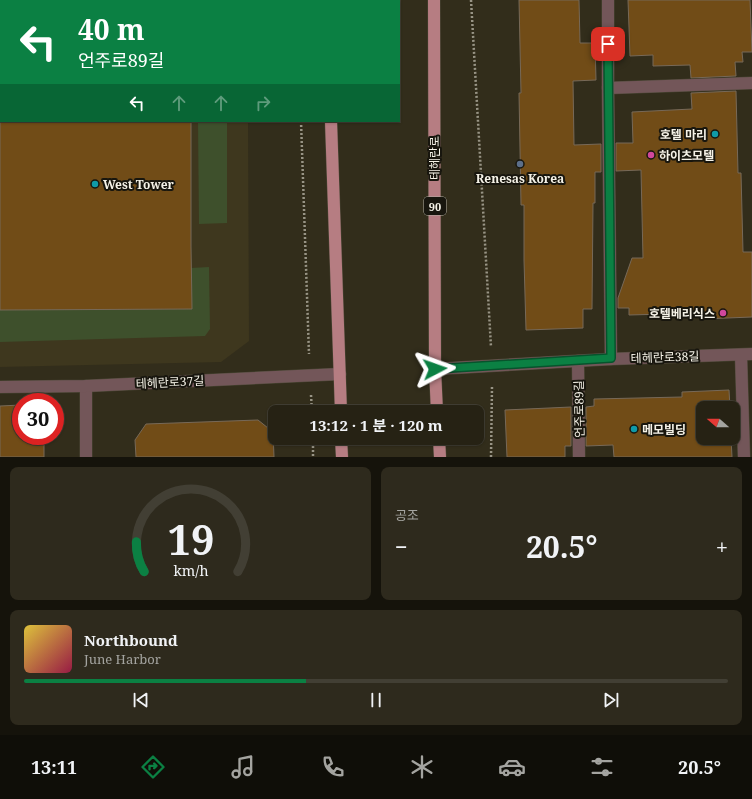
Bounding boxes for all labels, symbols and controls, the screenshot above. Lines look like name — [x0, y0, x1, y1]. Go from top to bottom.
text: 40 m — [78, 10, 145, 48]
icon: left — [12, 16, 64, 68]
pin — [591, 27, 625, 61]
icon: arrive — [597, 33, 619, 55]
text: 언주로89길 — [78, 48, 164, 72]
icon: left — [126, 92, 148, 114]
icon: ahead — [168, 92, 190, 114]
icon: ahead — [210, 92, 232, 114]
icon: right — [252, 92, 274, 114]
place label: 호텔 마리 — [660, 126, 707, 143]
marker: 호텔 마리 — [710, 129, 720, 139]
street label: 테헤란로 — [426, 136, 443, 180]
place label: 하이츠모텔 — [659, 147, 714, 164]
marker: 하이츠모텔 — [646, 150, 656, 160]
marker: Renesas Korea — [515, 159, 525, 169]
place label: Renesas Korea — [476, 170, 564, 187]
place label: West Tower — [103, 176, 175, 193]
marker: West Tower — [90, 179, 100, 189]
road number: 90 — [424, 197, 446, 215]
place label: 호텔베리식스 — [649, 305, 715, 322]
marker: 호텔베리식스 — [718, 308, 728, 318]
street label: 테헤란로38길 — [630, 347, 700, 367]
position arrow — [414, 348, 456, 390]
street label: 테헤란로37길 — [135, 372, 205, 392]
street label: 언주로89길 — [570, 380, 588, 438]
speed limit sign: 30 — [12, 393, 64, 445]
north arrow — [696, 401, 740, 445]
map controls — [696, 401, 740, 445]
text: 13:12 · 1 분 · 120 m — [309, 415, 443, 435]
place label: 메모빌딩 — [642, 421, 686, 438]
marker: 메모빌딩 — [629, 424, 639, 434]
text: 공조 — [395, 506, 419, 524]
text: 19 — [167, 510, 214, 566]
text: 20.5° — [526, 526, 598, 567]
text: − — [395, 531, 408, 561]
text: + — [716, 531, 728, 561]
text: km/h — [173, 560, 208, 579]
text: Northbound — [84, 630, 178, 650]
text: June Harbor — [84, 650, 161, 668]
icon: previous — [130, 689, 152, 711]
icon: pause — [365, 689, 387, 711]
icon: next — [600, 689, 622, 711]
icon: directions — [139, 753, 167, 781]
icon: music — [229, 753, 257, 781]
icon: phone — [319, 753, 347, 781]
icon: climate — [408, 753, 436, 781]
icon: car — [498, 753, 526, 781]
icon: filters — [588, 753, 616, 781]
text: 13:11 — [31, 755, 77, 779]
text: 20.5° — [678, 755, 721, 779]

